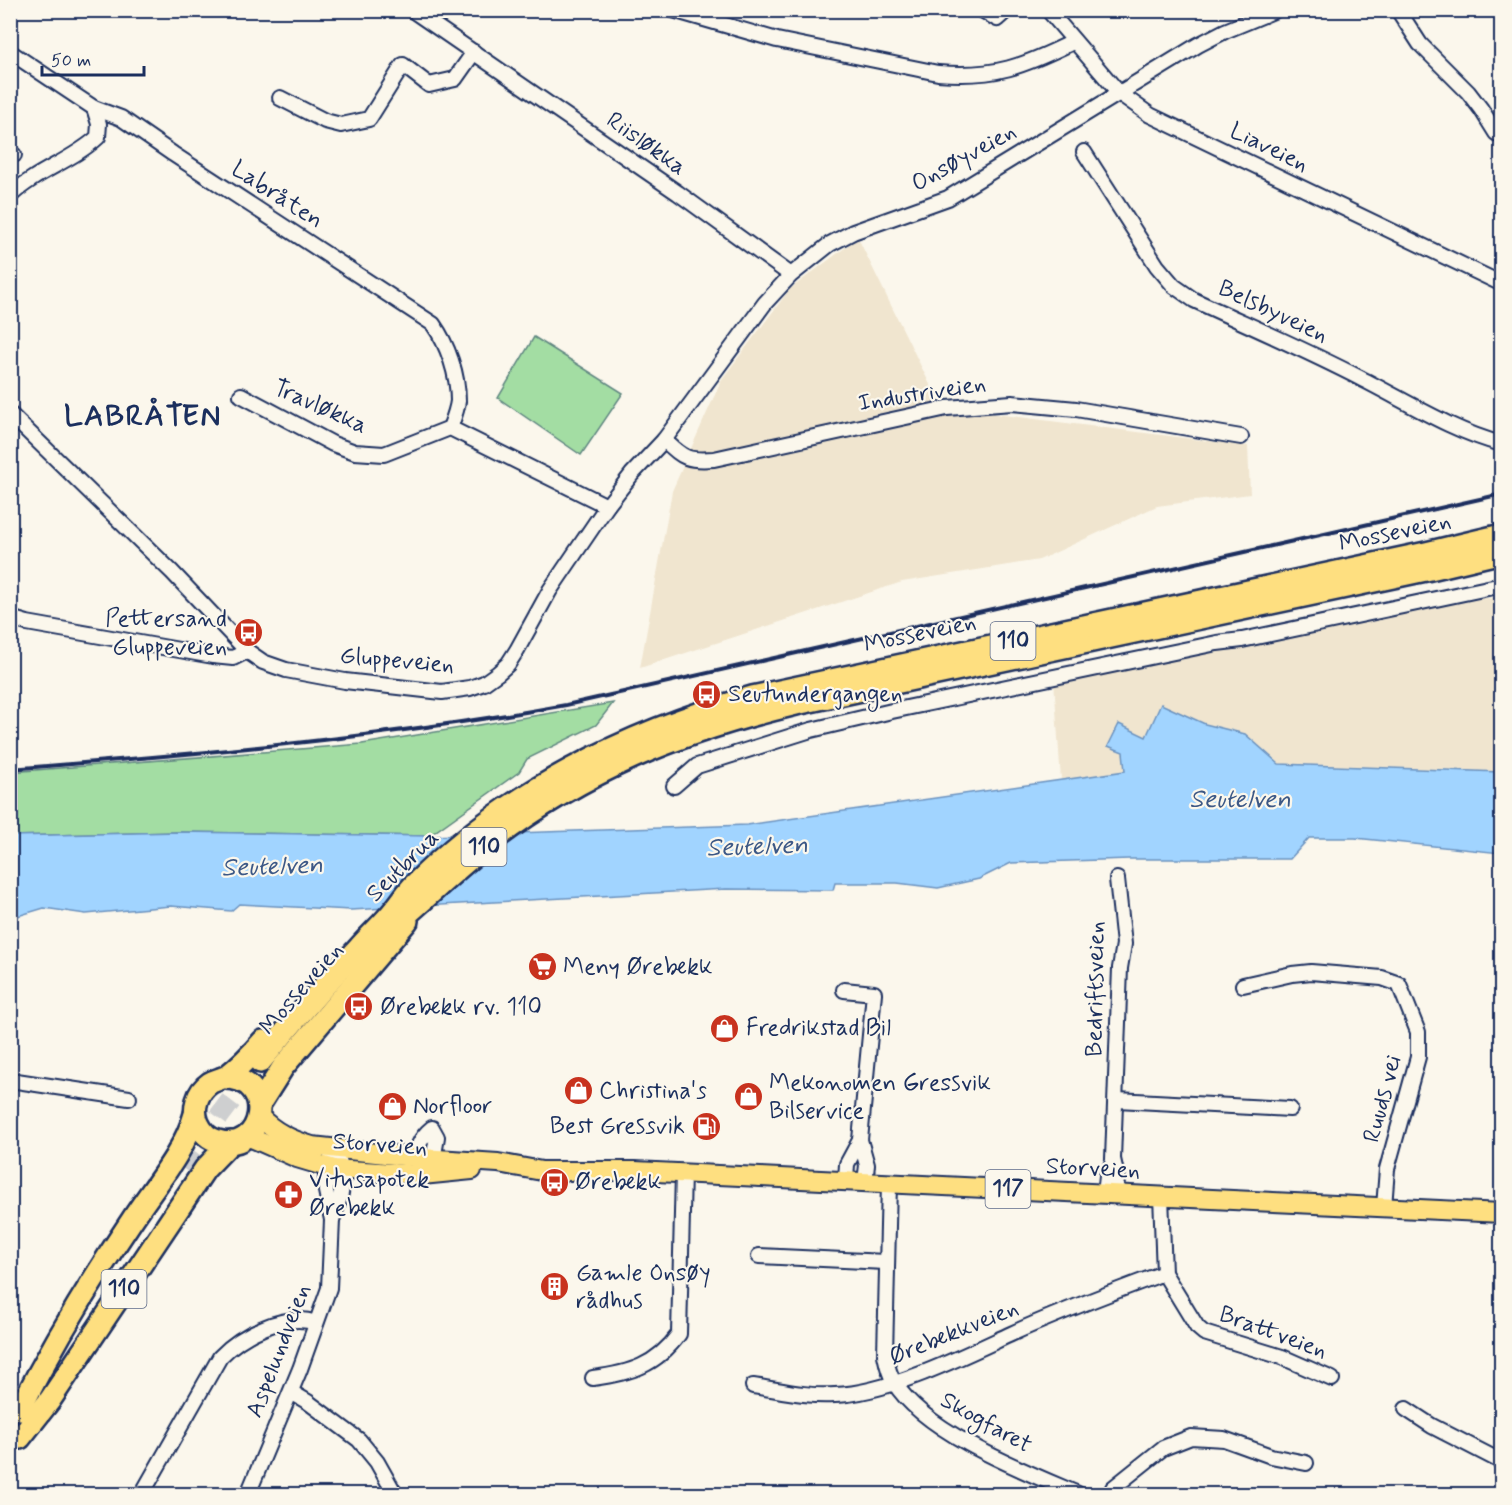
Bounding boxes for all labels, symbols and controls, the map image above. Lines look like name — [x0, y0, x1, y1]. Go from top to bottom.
scale bar — [42, 39, 144, 77]
text: 50 m — [51, 49, 91, 73]
street label: Riisløkka — [600, 105, 692, 183]
street label: Onsøyveien — [906, 116, 1022, 200]
street label: Liaveien — [1224, 116, 1314, 180]
street label: Labråten — [225, 154, 329, 236]
street label: Belsbyveien — [1213, 273, 1333, 351]
street label: Industriveien — [856, 369, 988, 419]
street label: Travløkka — [268, 373, 372, 441]
district label: LABRÅTEN — [64, 397, 222, 436]
street label: Mosseveien — [1336, 506, 1454, 560]
place label: Pettersand Gluppeveien — [105, 604, 227, 663]
street label: Mosseveien — [861, 607, 979, 661]
bus stop icon: Pettersand Gluppeveien — [232, 617, 264, 649]
road number: 110 — [990, 622, 1036, 660]
street label: Gluppeveien — [339, 641, 455, 681]
bus stop icon: Seutundergangen — [691, 678, 723, 710]
place label: Seutundergangen — [728, 679, 903, 712]
water label: Seutelven — [1189, 783, 1291, 817]
street label: Seutbrua — [360, 823, 446, 909]
road number: 110 — [462, 828, 506, 866]
water label: Seutelven — [706, 828, 808, 866]
water label: Seutelven — [221, 848, 323, 886]
street label: Bedriftsveien — [1079, 921, 1113, 1057]
street label: Mosseveien — [253, 936, 351, 1042]
supermarket icon: Meny Ørebekk — [526, 951, 558, 983]
place label: Meny Ørebekk — [563, 952, 713, 983]
bus stop icon: Ørebekk rv. 110 — [343, 991, 375, 1023]
place label: Ørebekk rv. 110 — [380, 992, 542, 1023]
shop icon: Fredrikstad Bil — [709, 1012, 741, 1044]
place label: Fredrikstad Bil — [746, 1013, 891, 1044]
street label: Ruuds vei — [1356, 1052, 1410, 1146]
place label: Mekonomen Gressvik Bilservice — [769, 1068, 991, 1127]
shop icon: Christina's — [562, 1075, 594, 1107]
place label: Christina's — [599, 1076, 707, 1107]
shop icon: Mekonomen Gressvik Bilservice — [732, 1081, 764, 1113]
shop icon: Norfloor — [376, 1090, 408, 1122]
place label: Norfloor — [413, 1091, 492, 1122]
fuel station icon: Best Gressvik — [690, 1110, 722, 1142]
place label: Best Gressvik — [550, 1111, 685, 1142]
street label: Storveien — [332, 1126, 428, 1164]
street label: Storveien — [1045, 1151, 1141, 1187]
place label: Vitusapotek Ørebekk — [309, 1165, 429, 1224]
bus stop icon: Ørebekk — [538, 1166, 570, 1198]
place label: Ørebekk — [575, 1167, 661, 1198]
road number: 117 — [986, 1170, 1030, 1208]
pharmacy icon: Vitusapotek Ørebekk — [272, 1178, 304, 1210]
place label: Gamle Onsøy rådhus — [576, 1258, 711, 1317]
road number: 110 — [102, 1270, 146, 1308]
building icon: Gamle Onsøy rådhus — [539, 1271, 571, 1303]
street label: Aspelundveien — [239, 1280, 319, 1422]
street label: Ørebekkveien — [885, 1293, 1023, 1373]
street label: Brattveien — [1215, 1299, 1331, 1367]
street label: Skogfaret — [934, 1385, 1037, 1463]

